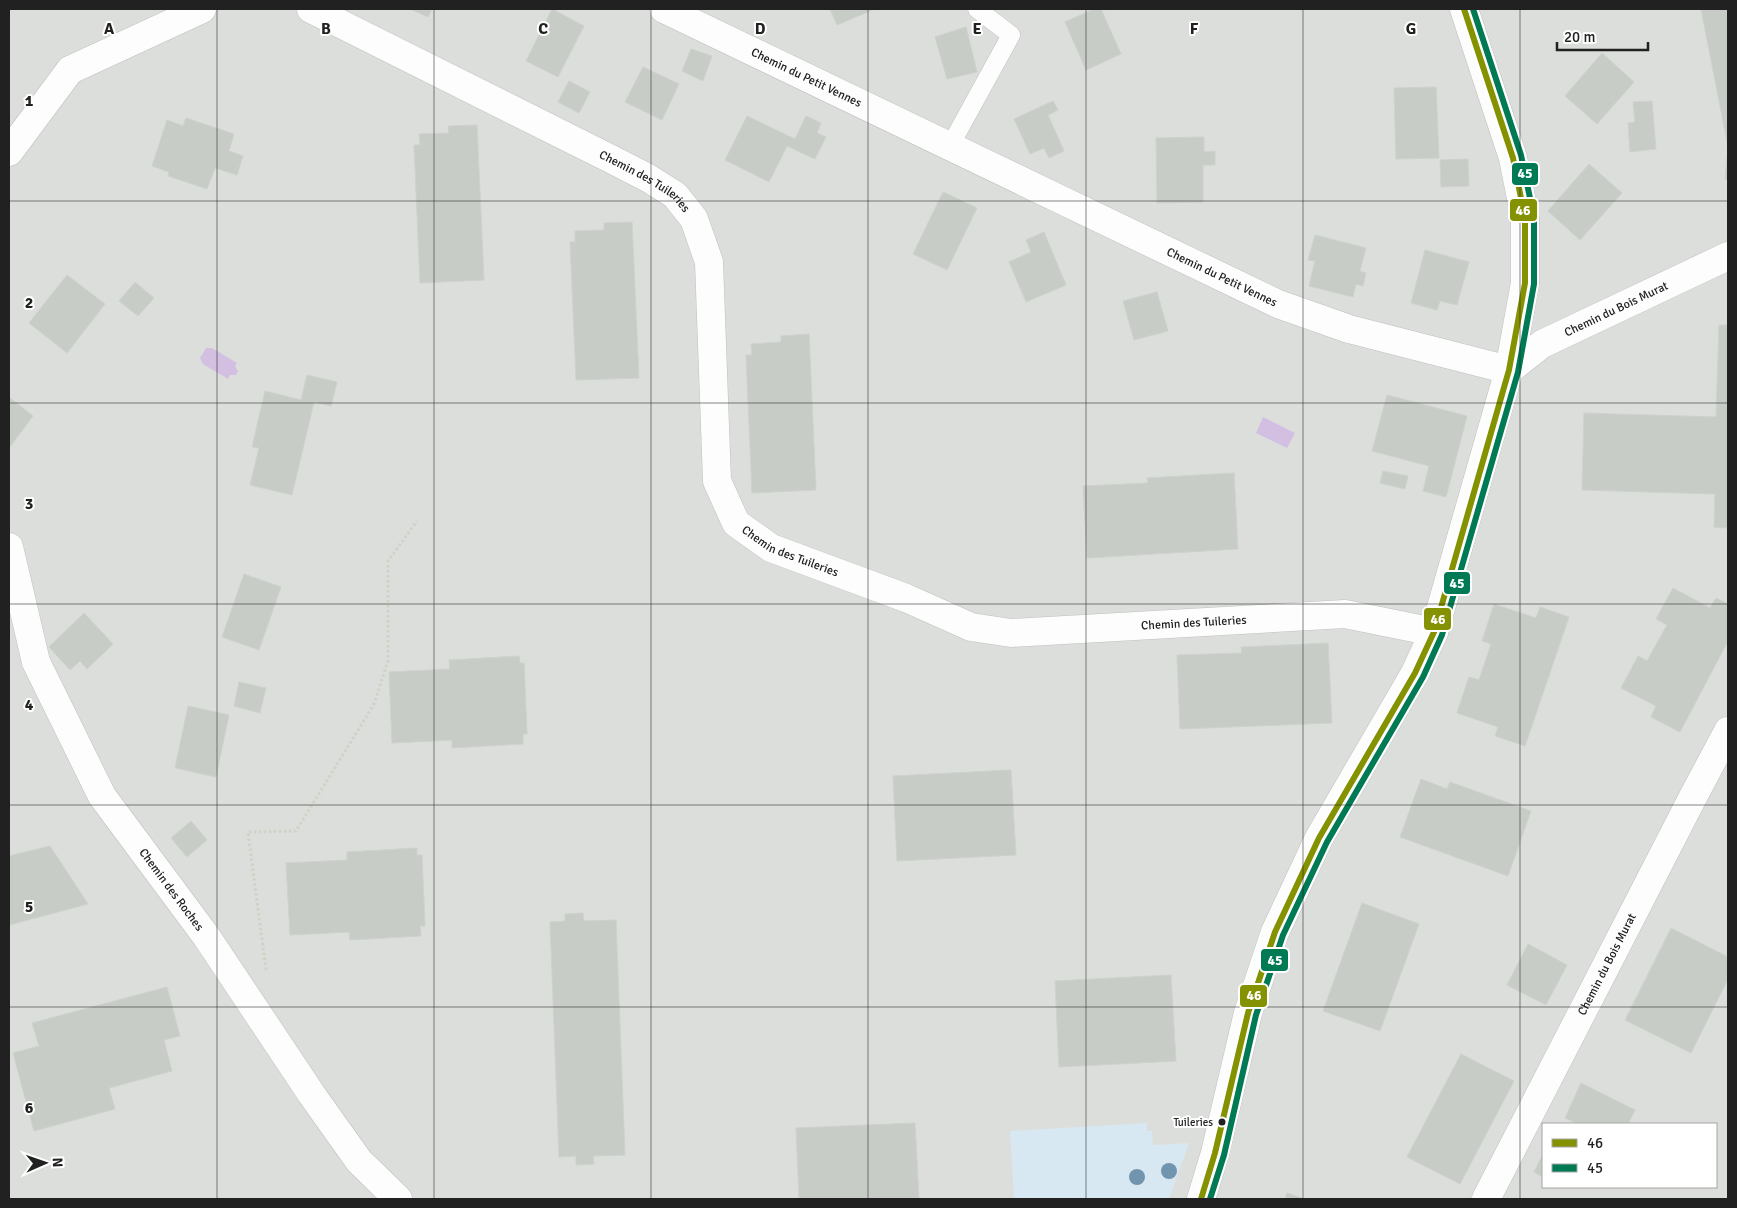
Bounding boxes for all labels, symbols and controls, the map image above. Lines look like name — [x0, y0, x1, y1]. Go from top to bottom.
text: A — [104, 19, 115, 39]
text: B — [321, 19, 331, 39]
text: C — [538, 19, 548, 39]
text: D — [755, 19, 766, 39]
text: E — [972, 19, 982, 39]
text: F — [1190, 19, 1199, 39]
text: G — [1406, 19, 1416, 39]
scale bar — [1557, 20, 1648, 52]
text: 20 m — [1564, 28, 1595, 46]
street label: Chemin du Petit Vennes — [749, 44, 864, 110]
text: 1 — [25, 91, 34, 111]
street label: Chemin des Tuileries — [597, 147, 693, 215]
line badge: 45 — [1511, 162, 1539, 186]
text: 45 — [1517, 165, 1533, 182]
line badge: 46 — [1509, 198, 1538, 222]
text: 46 — [1515, 202, 1531, 219]
street label: Chemin du Petit Vennes — [1164, 244, 1280, 310]
street label: Chemin du Bois Murat — [1562, 278, 1670, 340]
text: 2 — [25, 293, 33, 313]
text: 3 — [25, 494, 33, 514]
street label: Chemin des Tuileries — [739, 522, 841, 580]
line badge: 45 — [1443, 571, 1471, 595]
text: 45 — [1449, 575, 1465, 592]
line badge: 46 — [1423, 607, 1452, 631]
text: 46 — [1430, 611, 1446, 628]
street label: Chemin des Tuileries — [1141, 612, 1247, 633]
text: 4 — [25, 695, 34, 715]
street label: Chemin des Roches — [136, 845, 207, 934]
text: 5 — [25, 897, 33, 917]
street label: Chemin du Bois Murat — [1574, 911, 1639, 1018]
line badge: 45 — [1260, 948, 1289, 972]
text: 45 — [1267, 952, 1283, 969]
line badge: 46 — [1239, 984, 1268, 1008]
text: 46 — [1246, 987, 1262, 1004]
text: 6 — [25, 1098, 34, 1118]
place label: Tuileries — [1173, 1116, 1213, 1129]
marker: Tuileries — [1217, 1117, 1227, 1127]
legend — [1542, 1123, 1717, 1188]
text: 46 — [1587, 1134, 1603, 1152]
north arrow — [20, 1138, 70, 1188]
text: N — [49, 1157, 66, 1168]
text: 45 — [1587, 1159, 1603, 1177]

